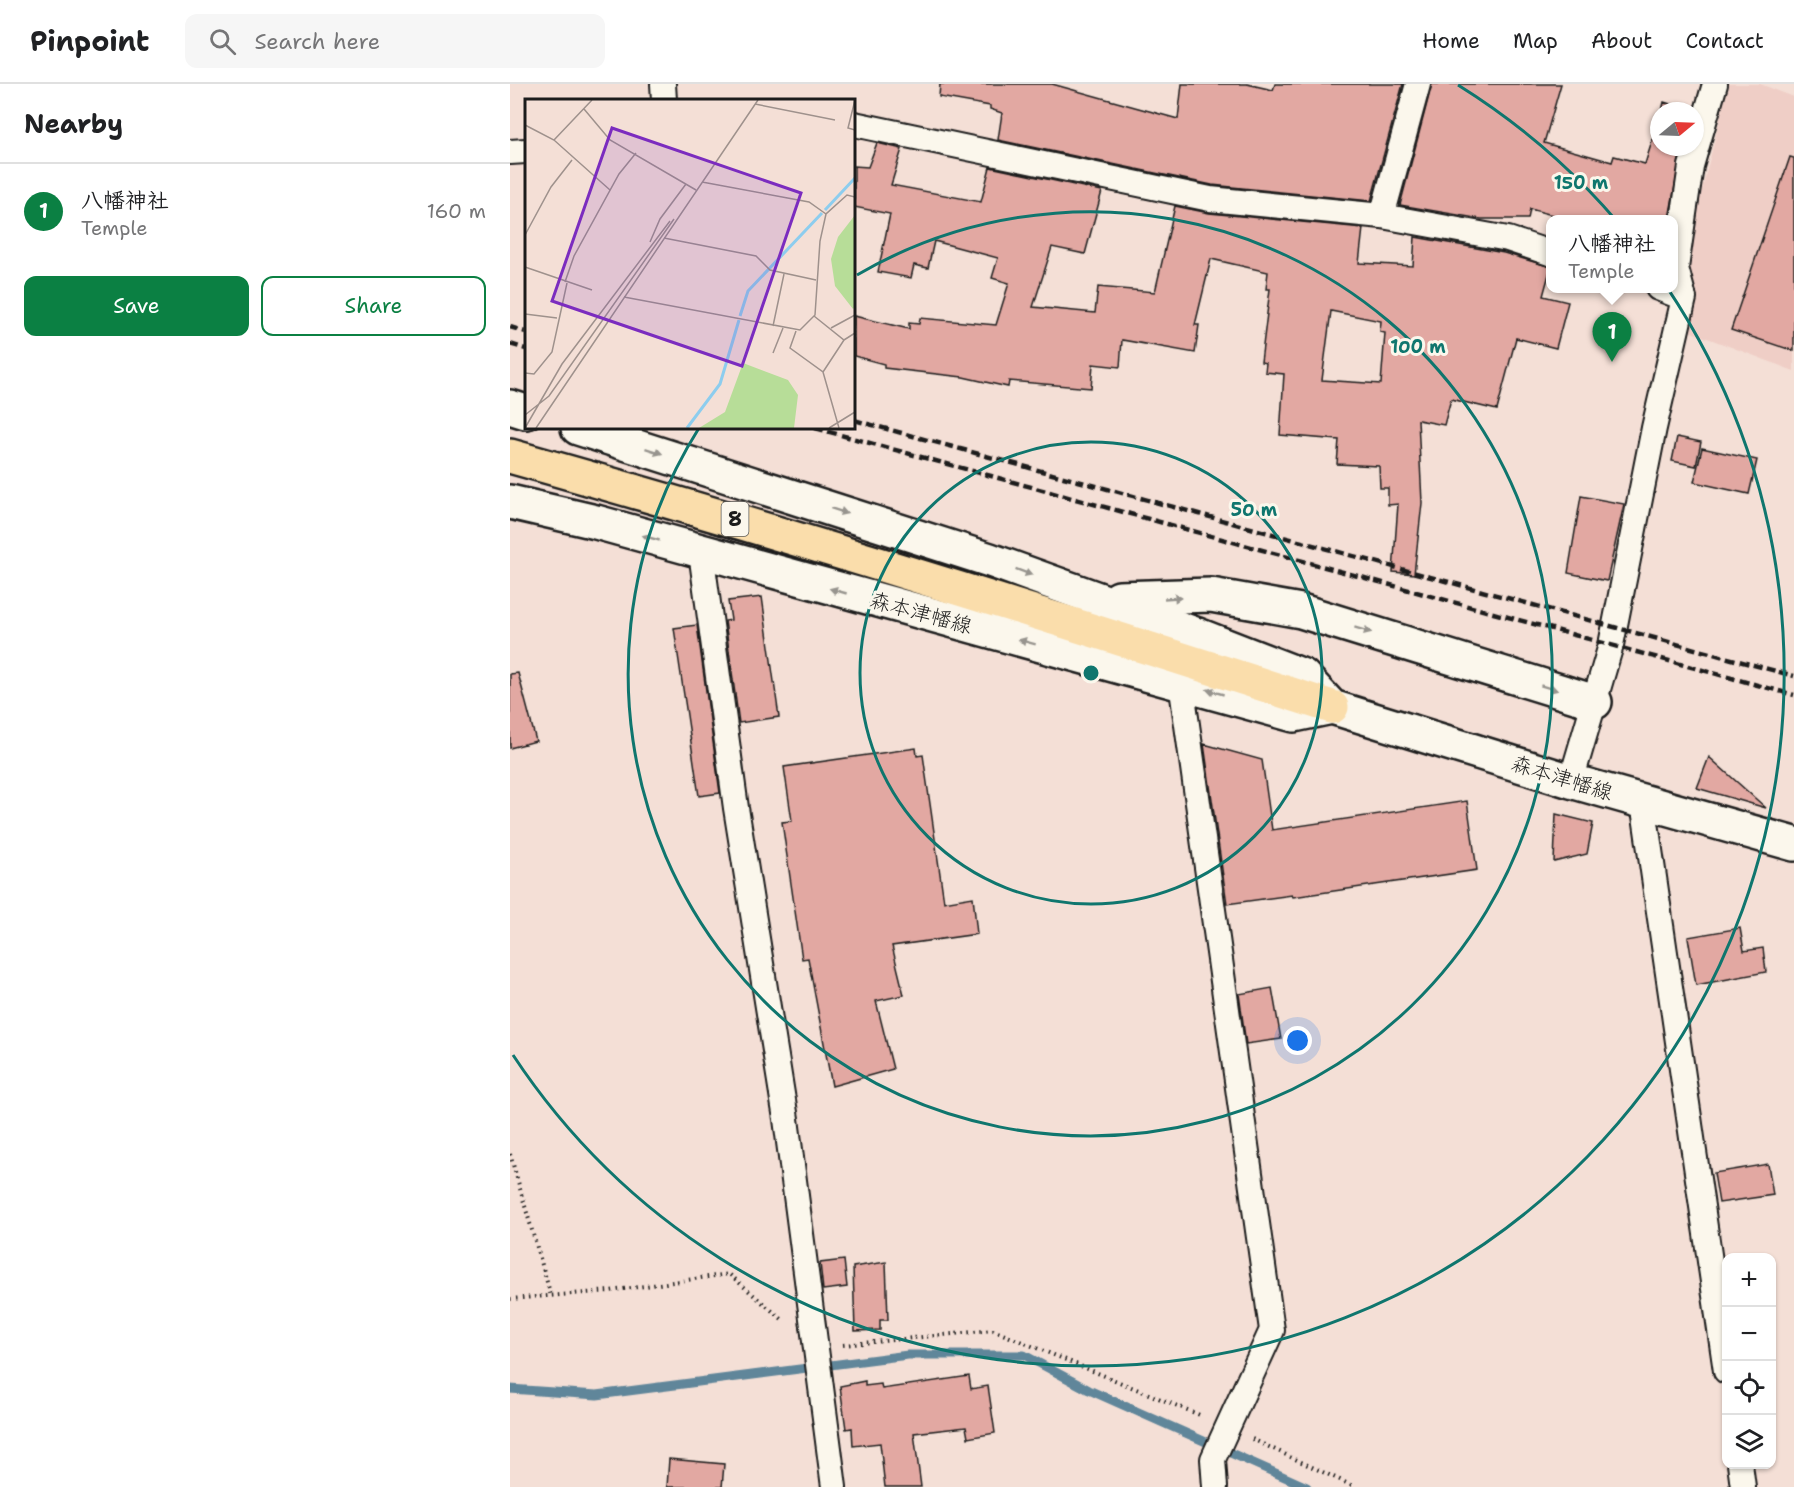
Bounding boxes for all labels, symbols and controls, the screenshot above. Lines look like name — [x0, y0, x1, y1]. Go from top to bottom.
search box — [185, 14, 605, 68]
text: Pinpoint — [30, 22, 149, 60]
icon: search — [206, 25, 239, 58]
text: Search here — [254, 27, 380, 56]
text: Home — [1422, 27, 1480, 55]
text: Map — [1513, 27, 1558, 55]
text: About — [1591, 27, 1652, 55]
text: Contact — [1685, 27, 1764, 55]
inset map — [525, 99, 855, 429]
north arrow — [1650, 102, 1704, 156]
text: Nearby — [24, 106, 123, 141]
text: 150 m — [1554, 171, 1609, 195]
text: 八幡神社 — [81, 186, 169, 215]
text: 1 — [39, 198, 48, 224]
text: 160 m — [427, 198, 486, 224]
text: Temple — [81, 215, 148, 241]
popup — [1546, 215, 1678, 293]
text: 八幡神社 — [1568, 229, 1656, 258]
text: Temple — [1568, 258, 1635, 284]
button: Save — [24, 276, 249, 336]
button: Share — [261, 276, 486, 336]
pin: 1 — [1592, 312, 1632, 362]
text: 100 m — [1390, 335, 1446, 359]
one-way arrow — [645, 447, 663, 456]
text: 50 m — [1231, 498, 1278, 522]
road number: 8 — [722, 502, 748, 536]
one-way arrow — [830, 507, 848, 516]
one-way arrow — [642, 533, 660, 542]
one-way arrow — [1015, 568, 1033, 578]
one-way arrow — [829, 585, 848, 595]
street label: 森本津幡線 — [867, 586, 975, 640]
one-way arrow — [1163, 593, 1182, 602]
one-way arrow — [1354, 626, 1372, 635]
one-way arrow — [1017, 636, 1036, 646]
centre of rings — [1081, 663, 1101, 683]
one-way arrow — [1540, 684, 1558, 693]
one-way arrow — [1206, 687, 1224, 696]
street label: 森本津幡線 — [1508, 749, 1616, 807]
your location — [1283, 1026, 1312, 1055]
map controls — [1722, 1253, 1776, 1469]
button: + — [1722, 1253, 1776, 1307]
button: − — [1722, 1307, 1776, 1361]
button: locate — [1722, 1361, 1776, 1415]
button: layers — [1722, 1415, 1776, 1469]

